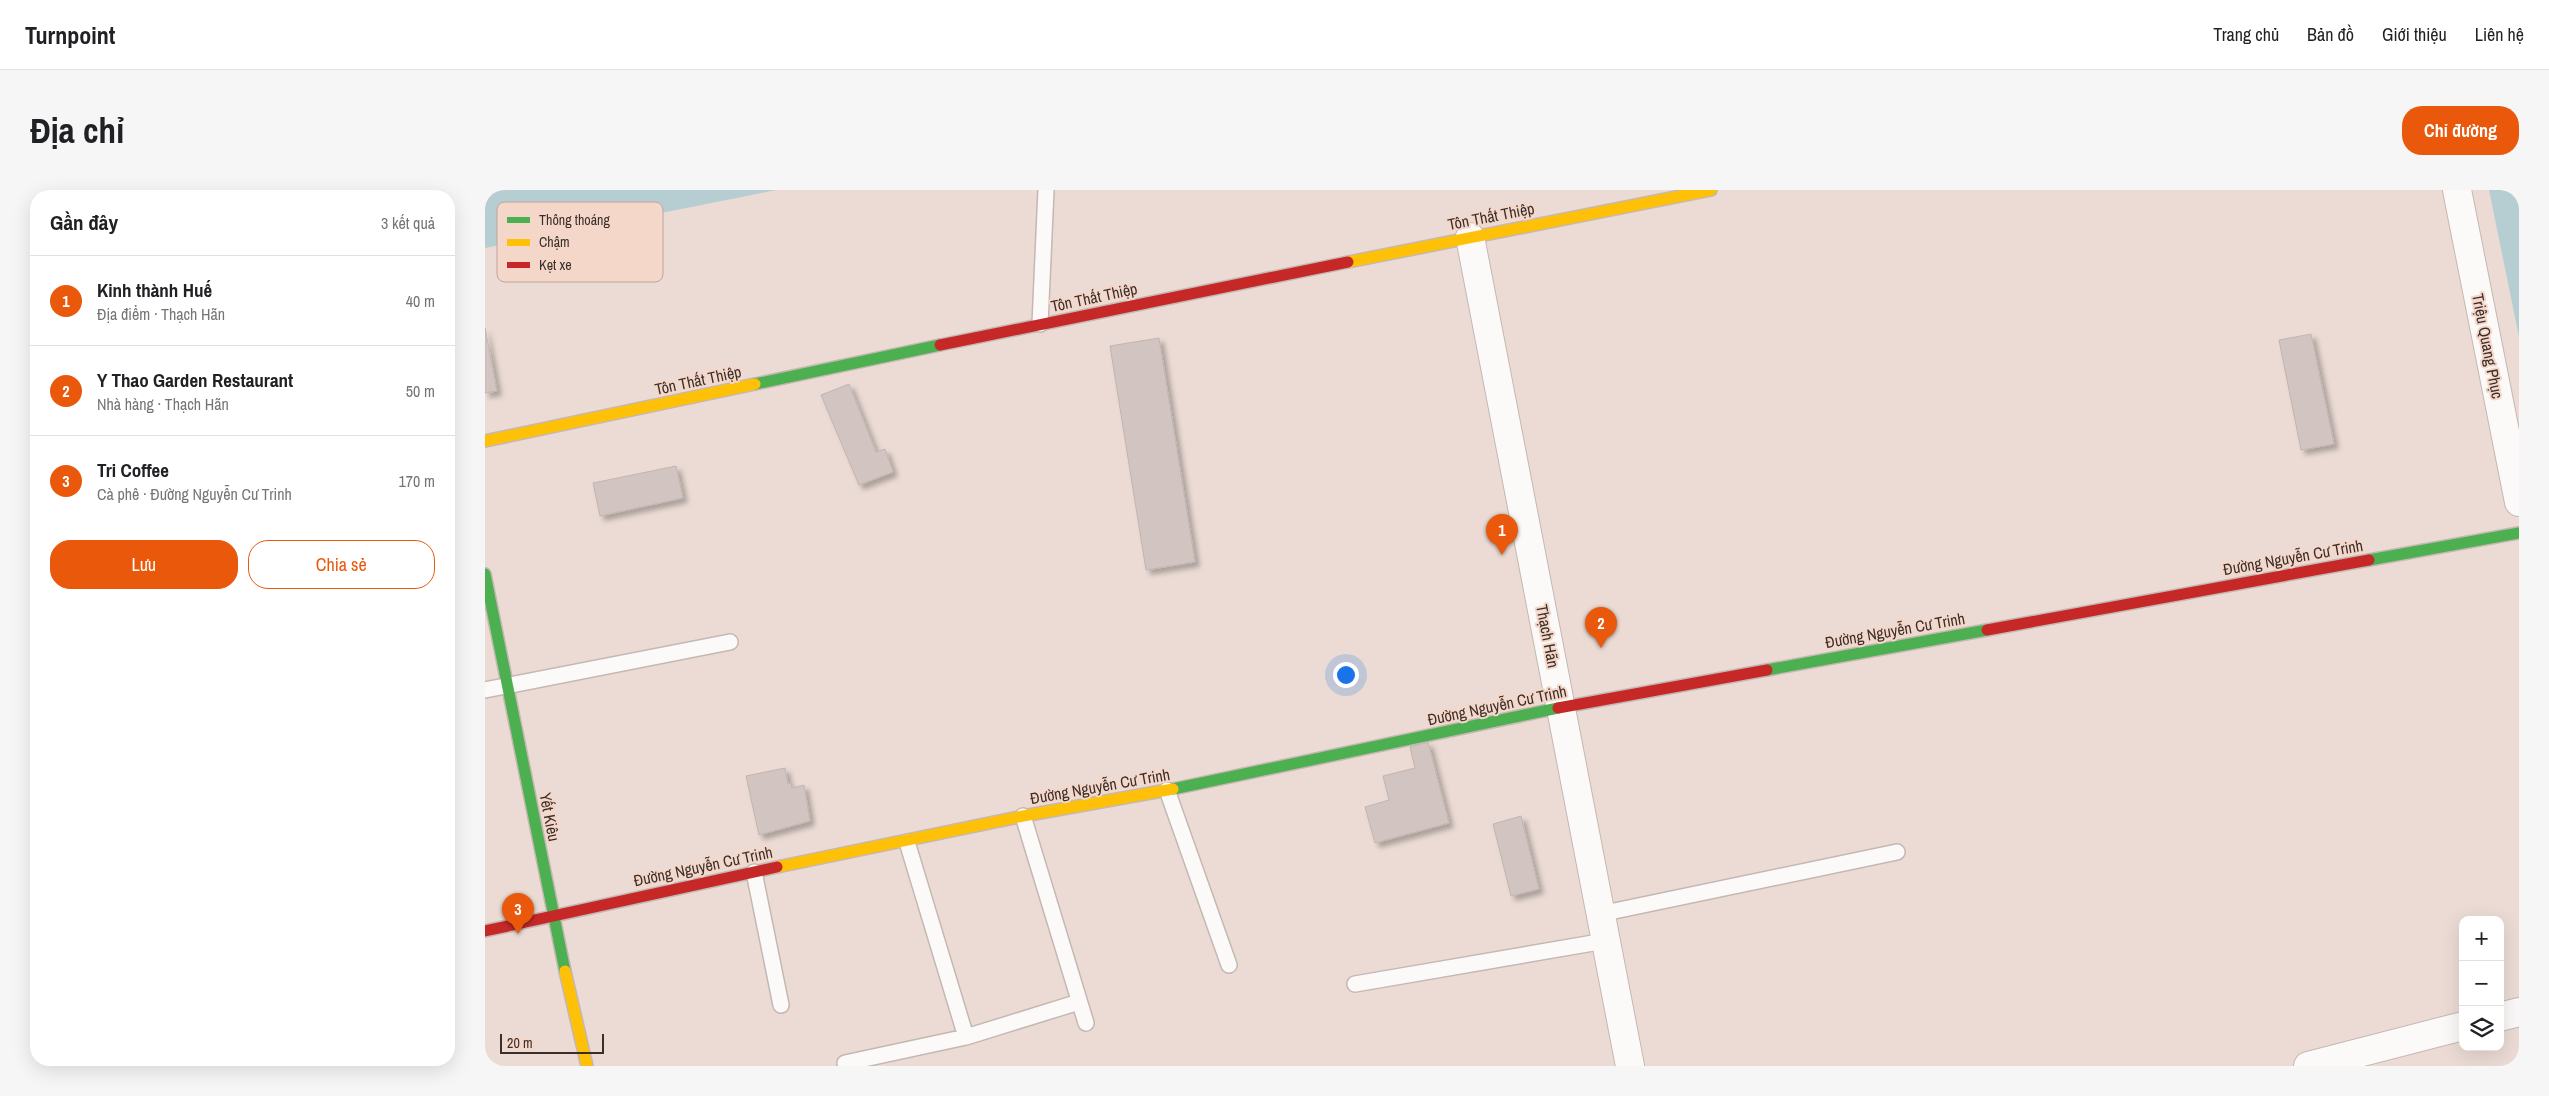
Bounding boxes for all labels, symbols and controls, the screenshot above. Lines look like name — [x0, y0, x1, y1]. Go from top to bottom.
text: Turnpoint — [25, 19, 115, 51]
text: Trang chủ — [2213, 22, 2279, 47]
text: Bản đồ — [2307, 22, 2354, 47]
text: Giới thiệu — [2382, 22, 2447, 47]
text: Liên hệ — [2475, 22, 2524, 47]
button: Chỉ đường — [2402, 106, 2519, 155]
text: Địa chỉ — [30, 107, 124, 154]
street label: Tôn Thất Thiệp — [1446, 197, 1536, 235]
legend — [497, 202, 663, 282]
text: Gần đây — [50, 208, 118, 237]
text: Thông thoáng — [539, 211, 610, 229]
text: 3 kết quả — [381, 212, 435, 234]
text: Chậm — [539, 233, 570, 251]
text: Kẹt xe — [539, 256, 572, 274]
text: Kinh thành Huế — [97, 277, 212, 303]
street label: Tôn Thất Thiệp — [1049, 277, 1139, 317]
text: 1 — [62, 290, 70, 312]
text: 40 m — [406, 290, 435, 312]
street label: Triệu Quang Phục — [2467, 292, 2509, 401]
text: Địa điểm · Thạch Hãn — [97, 303, 225, 325]
street label: Tôn Thất Thiệp — [653, 360, 743, 400]
text: Y Thao Garden Restaurant — [97, 367, 293, 393]
text: 2 — [62, 380, 70, 402]
text: 50 m — [406, 380, 435, 402]
text: Nhà hàng · Thạch Hãn — [97, 393, 229, 415]
text: Tri Coffee — [97, 457, 169, 483]
text: 3 — [62, 470, 70, 492]
text: 170 m — [399, 470, 435, 492]
text: Cà phê · Đường Nguyễn Cư Trinh — [97, 483, 292, 505]
pin: 1 — [1486, 514, 1518, 555]
street label: Đường Nguyễn Cư Trinh — [2221, 534, 2365, 580]
button: Lưu — [50, 540, 238, 589]
button: Chia sẻ — [248, 540, 435, 589]
street label: Thạch Hãn — [1531, 602, 1565, 670]
pin: 2 — [1585, 607, 1617, 648]
street label: Đường Nguyễn Cư Trinh — [1823, 607, 1967, 653]
your location — [1333, 662, 1359, 688]
street label: Đường Nguyễn Cư Trinh — [1426, 680, 1568, 730]
street label: Đường Nguyễn Cư Trinh — [1028, 763, 1172, 809]
street label: Yết Kiêu — [535, 791, 565, 843]
street label: Đường Nguyễn Cư Trinh — [632, 841, 774, 891]
pin: 3 — [502, 893, 534, 934]
map controls — [2459, 916, 2504, 1051]
button: + — [2459, 916, 2504, 961]
button: − — [2459, 961, 2504, 1006]
button: layers — [2459, 1006, 2504, 1051]
scale bar — [500, 1031, 604, 1054]
text: 20 m — [507, 1034, 533, 1052]

